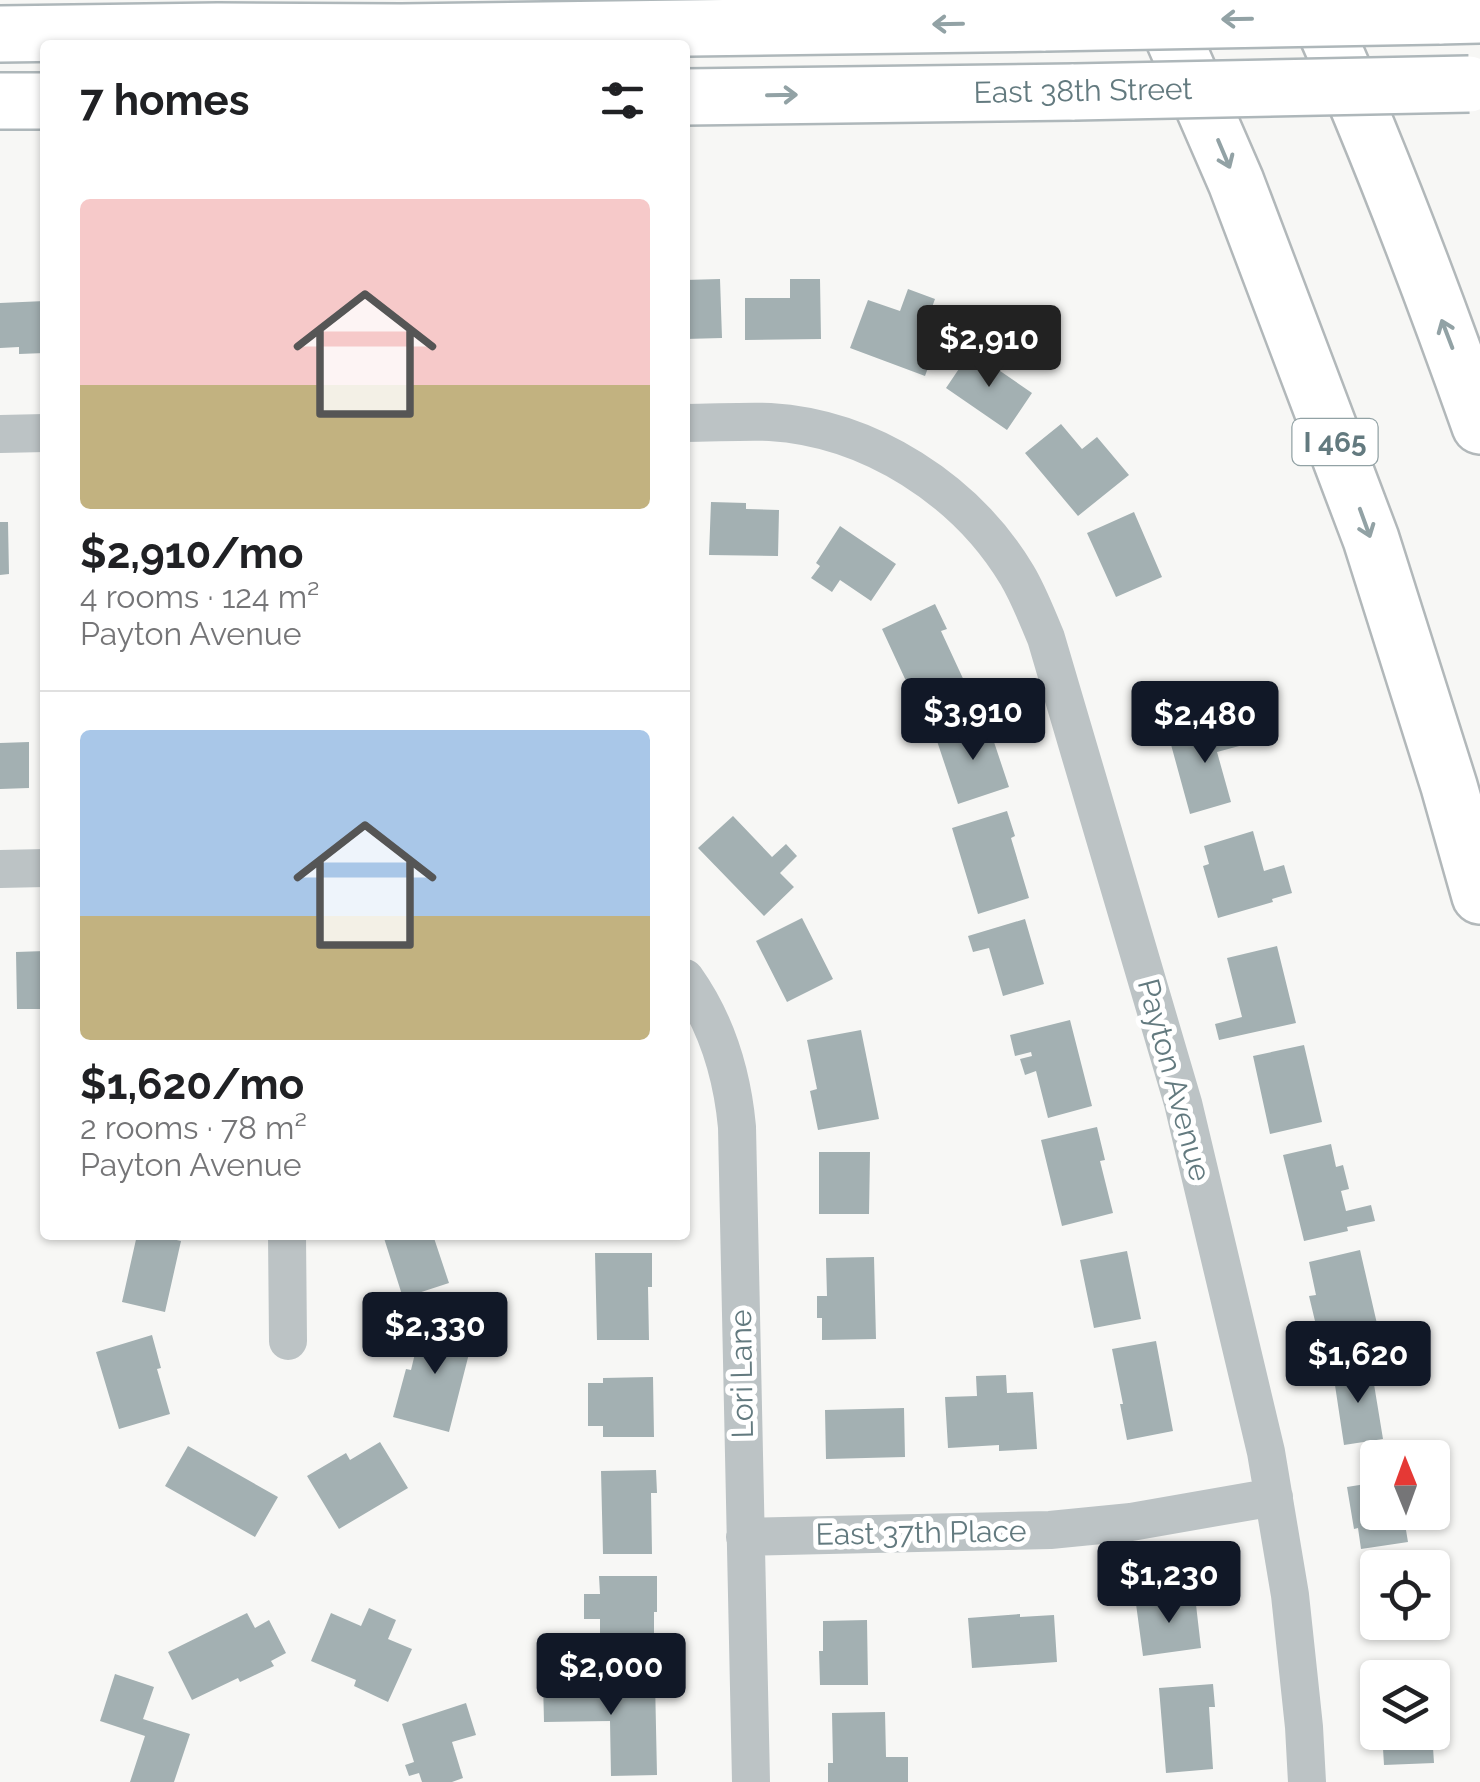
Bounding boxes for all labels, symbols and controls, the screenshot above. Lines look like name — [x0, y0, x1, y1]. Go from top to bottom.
one-way arrow — [1221, 10, 1253, 29]
one-way arrow — [932, 14, 964, 34]
street label: East 38th Street — [973, 71, 1193, 110]
icon: filters — [595, 73, 650, 128]
text: 7 homes — [80, 76, 249, 125]
one-way arrow — [766, 86, 798, 105]
one-way arrow — [1216, 138, 1234, 168]
icon: home — [275, 264, 455, 444]
pin: $2,910 — [908, 305, 1070, 390]
text: $2,910 — [939, 319, 1039, 356]
one-way arrow — [1437, 320, 1455, 351]
road number: I 465 — [1292, 419, 1378, 465]
one-way arrow — [1357, 506, 1375, 537]
text: $2,910/mo — [80, 529, 303, 578]
text: 4 rooms · 124 m² — [80, 578, 320, 615]
text: Payton Avenue — [80, 615, 302, 652]
pin: $3,910 — [892, 678, 1054, 763]
pin: $2,480 — [1124, 681, 1286, 766]
text: $3,910 — [923, 692, 1023, 729]
text: $2,480 — [1153, 695, 1257, 732]
icon: home — [275, 795, 455, 975]
street label: Payton Avenue — [1131, 975, 1218, 1185]
text: $1,620/mo — [80, 1060, 304, 1109]
text: 2 rooms · 78 m² — [80, 1109, 307, 1146]
text: Payton Avenue — [80, 1146, 302, 1183]
pin: $2,330 — [354, 1292, 516, 1377]
text: $2,330 — [384, 1306, 486, 1343]
street label: Lori Lane — [723, 1309, 760, 1439]
pin: $1,620 — [1277, 1321, 1439, 1406]
text: $1,620 — [1308, 1335, 1408, 1372]
north arrow — [1360, 1440, 1450, 1530]
map controls — [1360, 1440, 1450, 1750]
street label: East 37th Place — [815, 1513, 1027, 1552]
pin: $1,230 — [1088, 1541, 1250, 1626]
button: locate — [1360, 1550, 1450, 1640]
text: $1,230 — [1119, 1555, 1219, 1592]
pin: $2,000 — [530, 1633, 692, 1718]
text: $2,000 — [559, 1647, 663, 1684]
button: layers — [1360, 1660, 1450, 1750]

